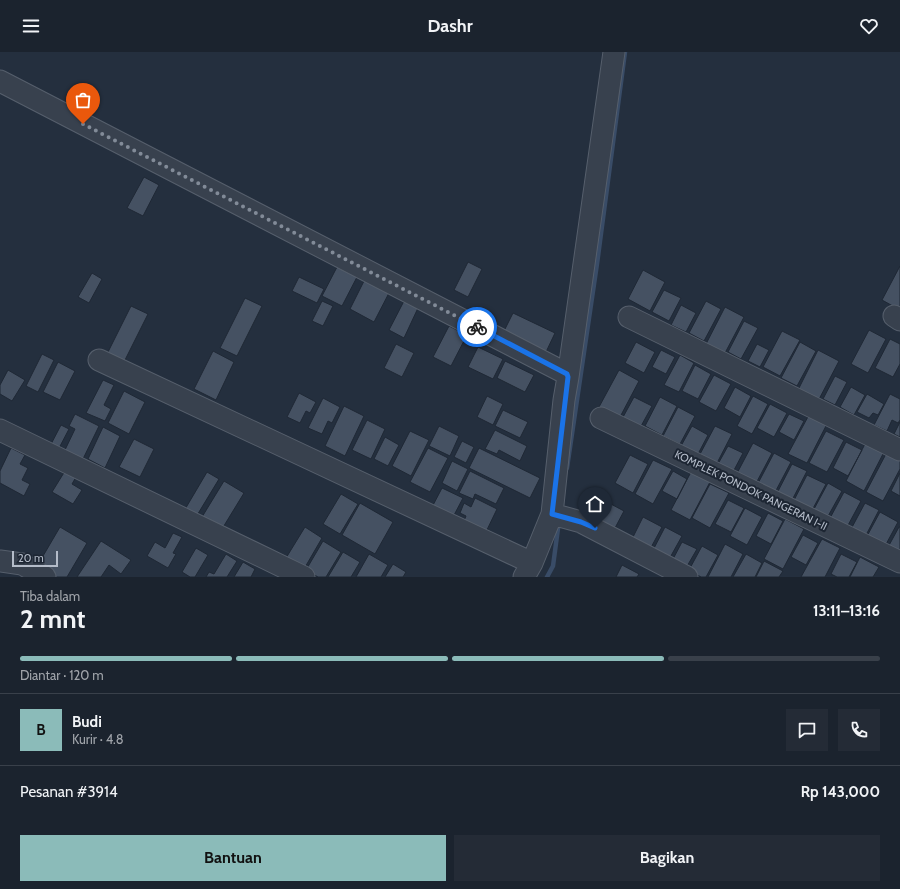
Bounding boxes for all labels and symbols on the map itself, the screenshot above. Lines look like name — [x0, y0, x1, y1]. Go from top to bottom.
pin — [66, 83, 100, 124]
courier — [457, 307, 497, 347]
street label: KOMPLEK PONDOK PANGERAN I-II — [672, 447, 830, 533]
pin — [578, 487, 612, 528]
scale bar — [12, 549, 58, 568]

